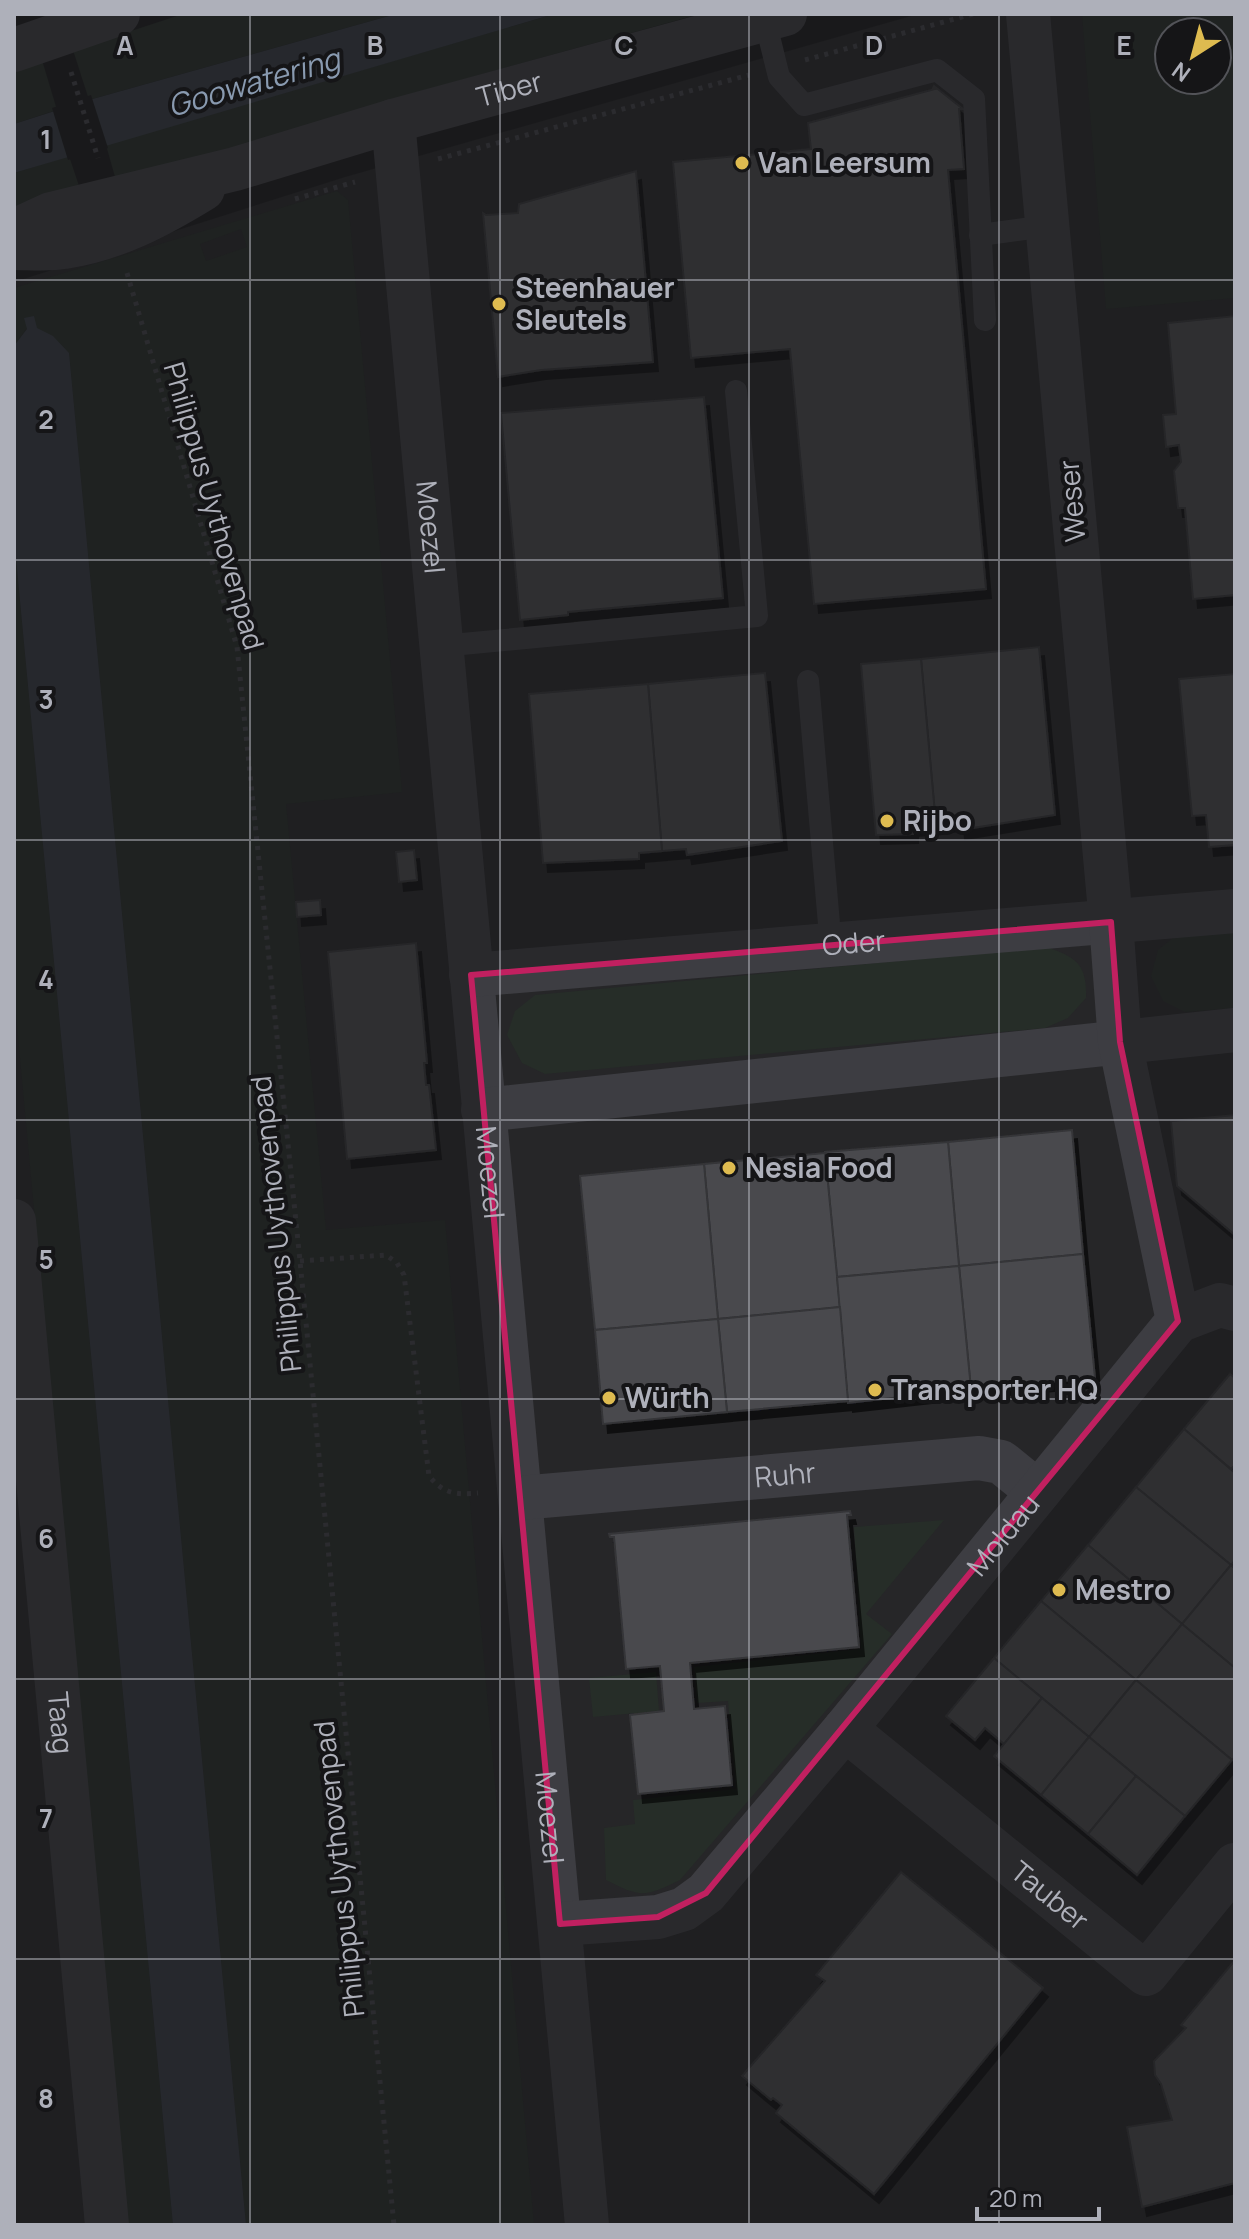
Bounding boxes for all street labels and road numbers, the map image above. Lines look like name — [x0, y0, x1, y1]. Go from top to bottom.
street label: Tiber — [472, 61, 546, 115]
street label: Philippus Uythovenpad — [156, 357, 274, 654]
street label: Weser — [1049, 459, 1094, 544]
street label: Moezel — [408, 479, 455, 575]
street label: Oder — [820, 920, 887, 964]
street label: Philippus Uythovenpad — [241, 1074, 309, 1374]
street label: Moezel — [468, 1124, 514, 1221]
street label: Ruhr — [753, 1452, 817, 1495]
street label: Moldau — [958, 1485, 1047, 1583]
street label: Taag — [40, 1690, 83, 1756]
street label: Philippus Uythovenpad — [304, 1719, 372, 2019]
street label: Moezel — [527, 1770, 574, 1866]
street label: Tauber — [1003, 1852, 1097, 1938]

